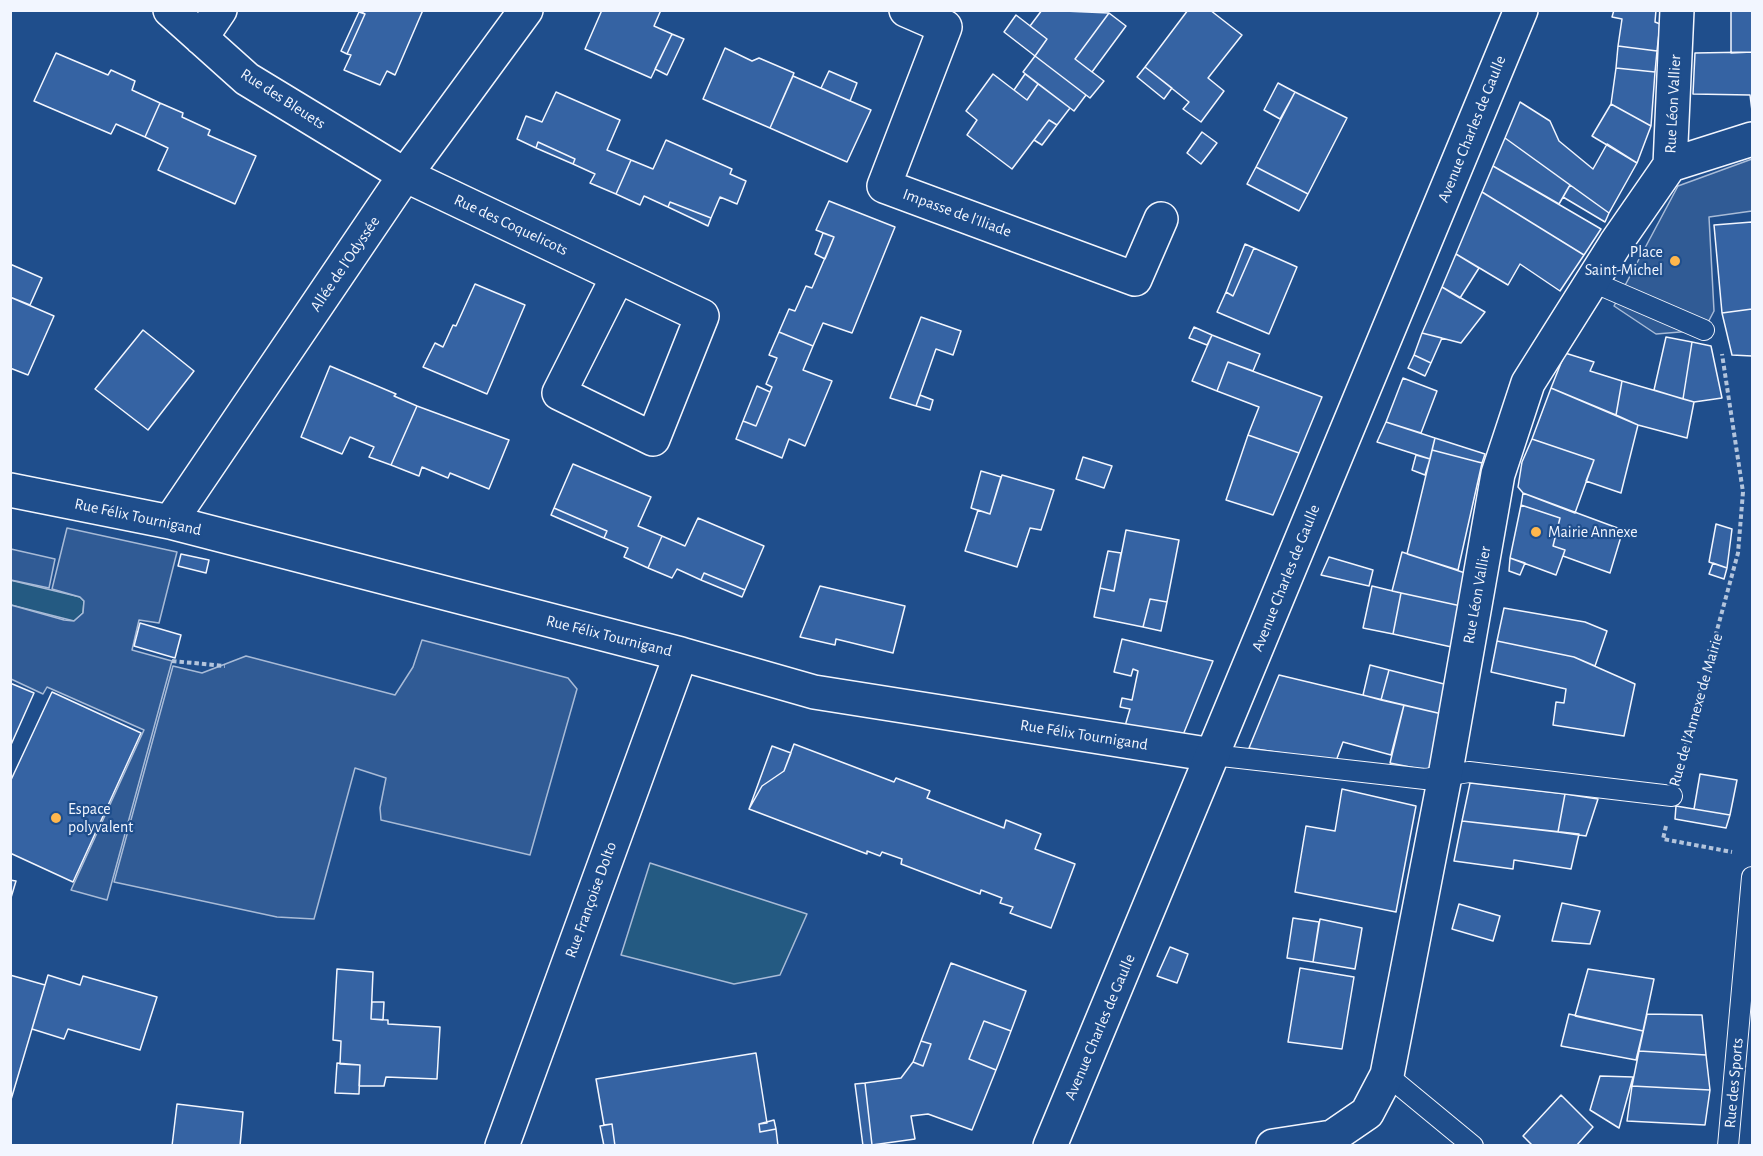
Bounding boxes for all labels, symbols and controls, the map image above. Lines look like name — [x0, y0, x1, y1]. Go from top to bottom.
street label: Avenue Charles de Gaulle — [1434, 53, 1510, 205]
street label: Rue Léon Vallier — [1661, 54, 1685, 154]
street label: Rue des Bleuets — [237, 64, 329, 134]
street label: Impasse de l'Iliade — [900, 184, 1014, 242]
street label: Rue des Coquelicots — [451, 190, 571, 260]
street label: Allée de l'Odyssée — [306, 213, 384, 315]
place label: Place Saint-Michel — [1585, 242, 1663, 280]
marker: Place Saint-Michel — [1668, 254, 1682, 268]
street label: Rue Félix Tournigand — [73, 494, 203, 540]
street label: Avenue Charles de Gaulle — [1248, 502, 1324, 654]
place label: Mairie Annexe — [1548, 522, 1638, 542]
marker: Mairie Annexe — [1529, 525, 1543, 539]
street label: Rue Léon Vallier — [1459, 545, 1495, 645]
street label: Rue Félix Tournigand — [544, 611, 674, 661]
street label: Rue de l'Annexe de Mairie — [1665, 631, 1727, 789]
street label: Rue Félix Tournigand — [1019, 715, 1149, 755]
place label: Espace polyvalent — [68, 799, 133, 837]
marker: Espace polyvalent — [49, 811, 63, 825]
street label: Rue Françoise Dolto — [561, 839, 621, 961]
street label: Avenue Charles de Gaulle — [1061, 951, 1139, 1103]
street label: Rue des Sports — [1720, 1037, 1748, 1129]

